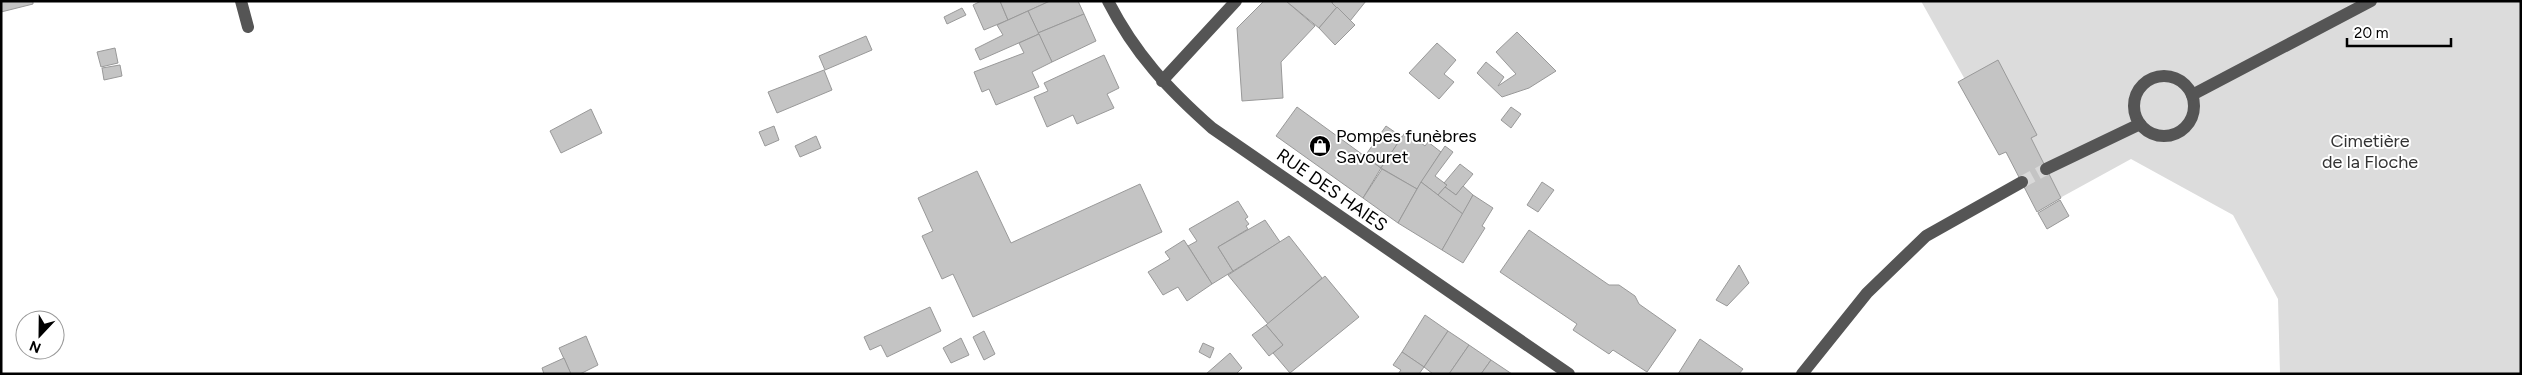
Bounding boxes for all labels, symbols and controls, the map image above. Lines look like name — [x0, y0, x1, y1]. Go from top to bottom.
scale bar — [2347, 15, 2451, 47]
text: 20 m — [2354, 24, 2388, 42]
place label: Pompes funèbres Savouret — [1336, 125, 1477, 168]
park label: Cimetière de la Floche — [2322, 130, 2418, 173]
shop icon: Pompes funèbres Savouret — [1308, 134, 1332, 158]
street label: RUE DES HAIES — [1272, 144, 1392, 236]
north arrow — [15, 310, 65, 360]
text: N — [27, 337, 44, 356]

